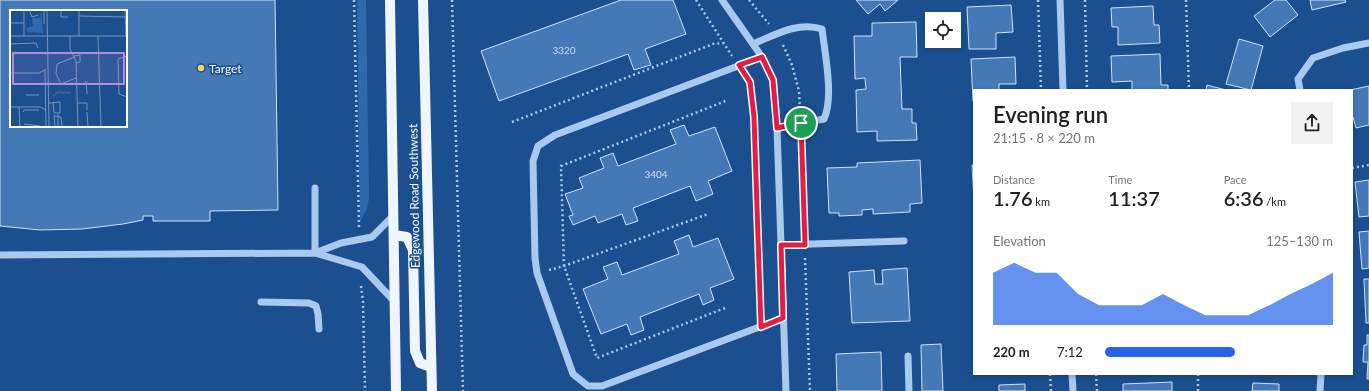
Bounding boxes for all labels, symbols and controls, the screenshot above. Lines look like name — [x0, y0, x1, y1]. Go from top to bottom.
inset map — [10, 10, 127, 127]
map controls — [925, 12, 961, 48]
button: locate — [925, 12, 961, 48]
house number: 3320 — [552, 44, 576, 56]
place label: Target — [209, 61, 242, 76]
marker: Target — [196, 63, 206, 73]
text: Evening run — [993, 101, 1108, 128]
button: share — [1291, 102, 1333, 144]
pin — [784, 106, 818, 140]
icon: arrive — [790, 112, 812, 134]
street label: Edgewood Road Southwest — [405, 123, 423, 268]
text: 21:15 · 8 × 220 m — [993, 130, 1095, 146]
house number: 3404 — [644, 168, 668, 180]
text: Distance — [993, 173, 1035, 186]
text: Time — [1108, 173, 1132, 186]
text: Pace — [1224, 173, 1247, 186]
text: 1.76 — [993, 186, 1033, 210]
text: 11:37 — [1108, 186, 1160, 210]
text: 6:36 — [1224, 186, 1264, 210]
text: km — [1033, 195, 1050, 208]
text: /km — [1264, 195, 1286, 208]
text: Elevation — [993, 233, 1046, 249]
text: 125–130 m — [1266, 233, 1333, 249]
text: 220 m — [993, 344, 1030, 360]
text: 7:12 — [1057, 344, 1083, 360]

